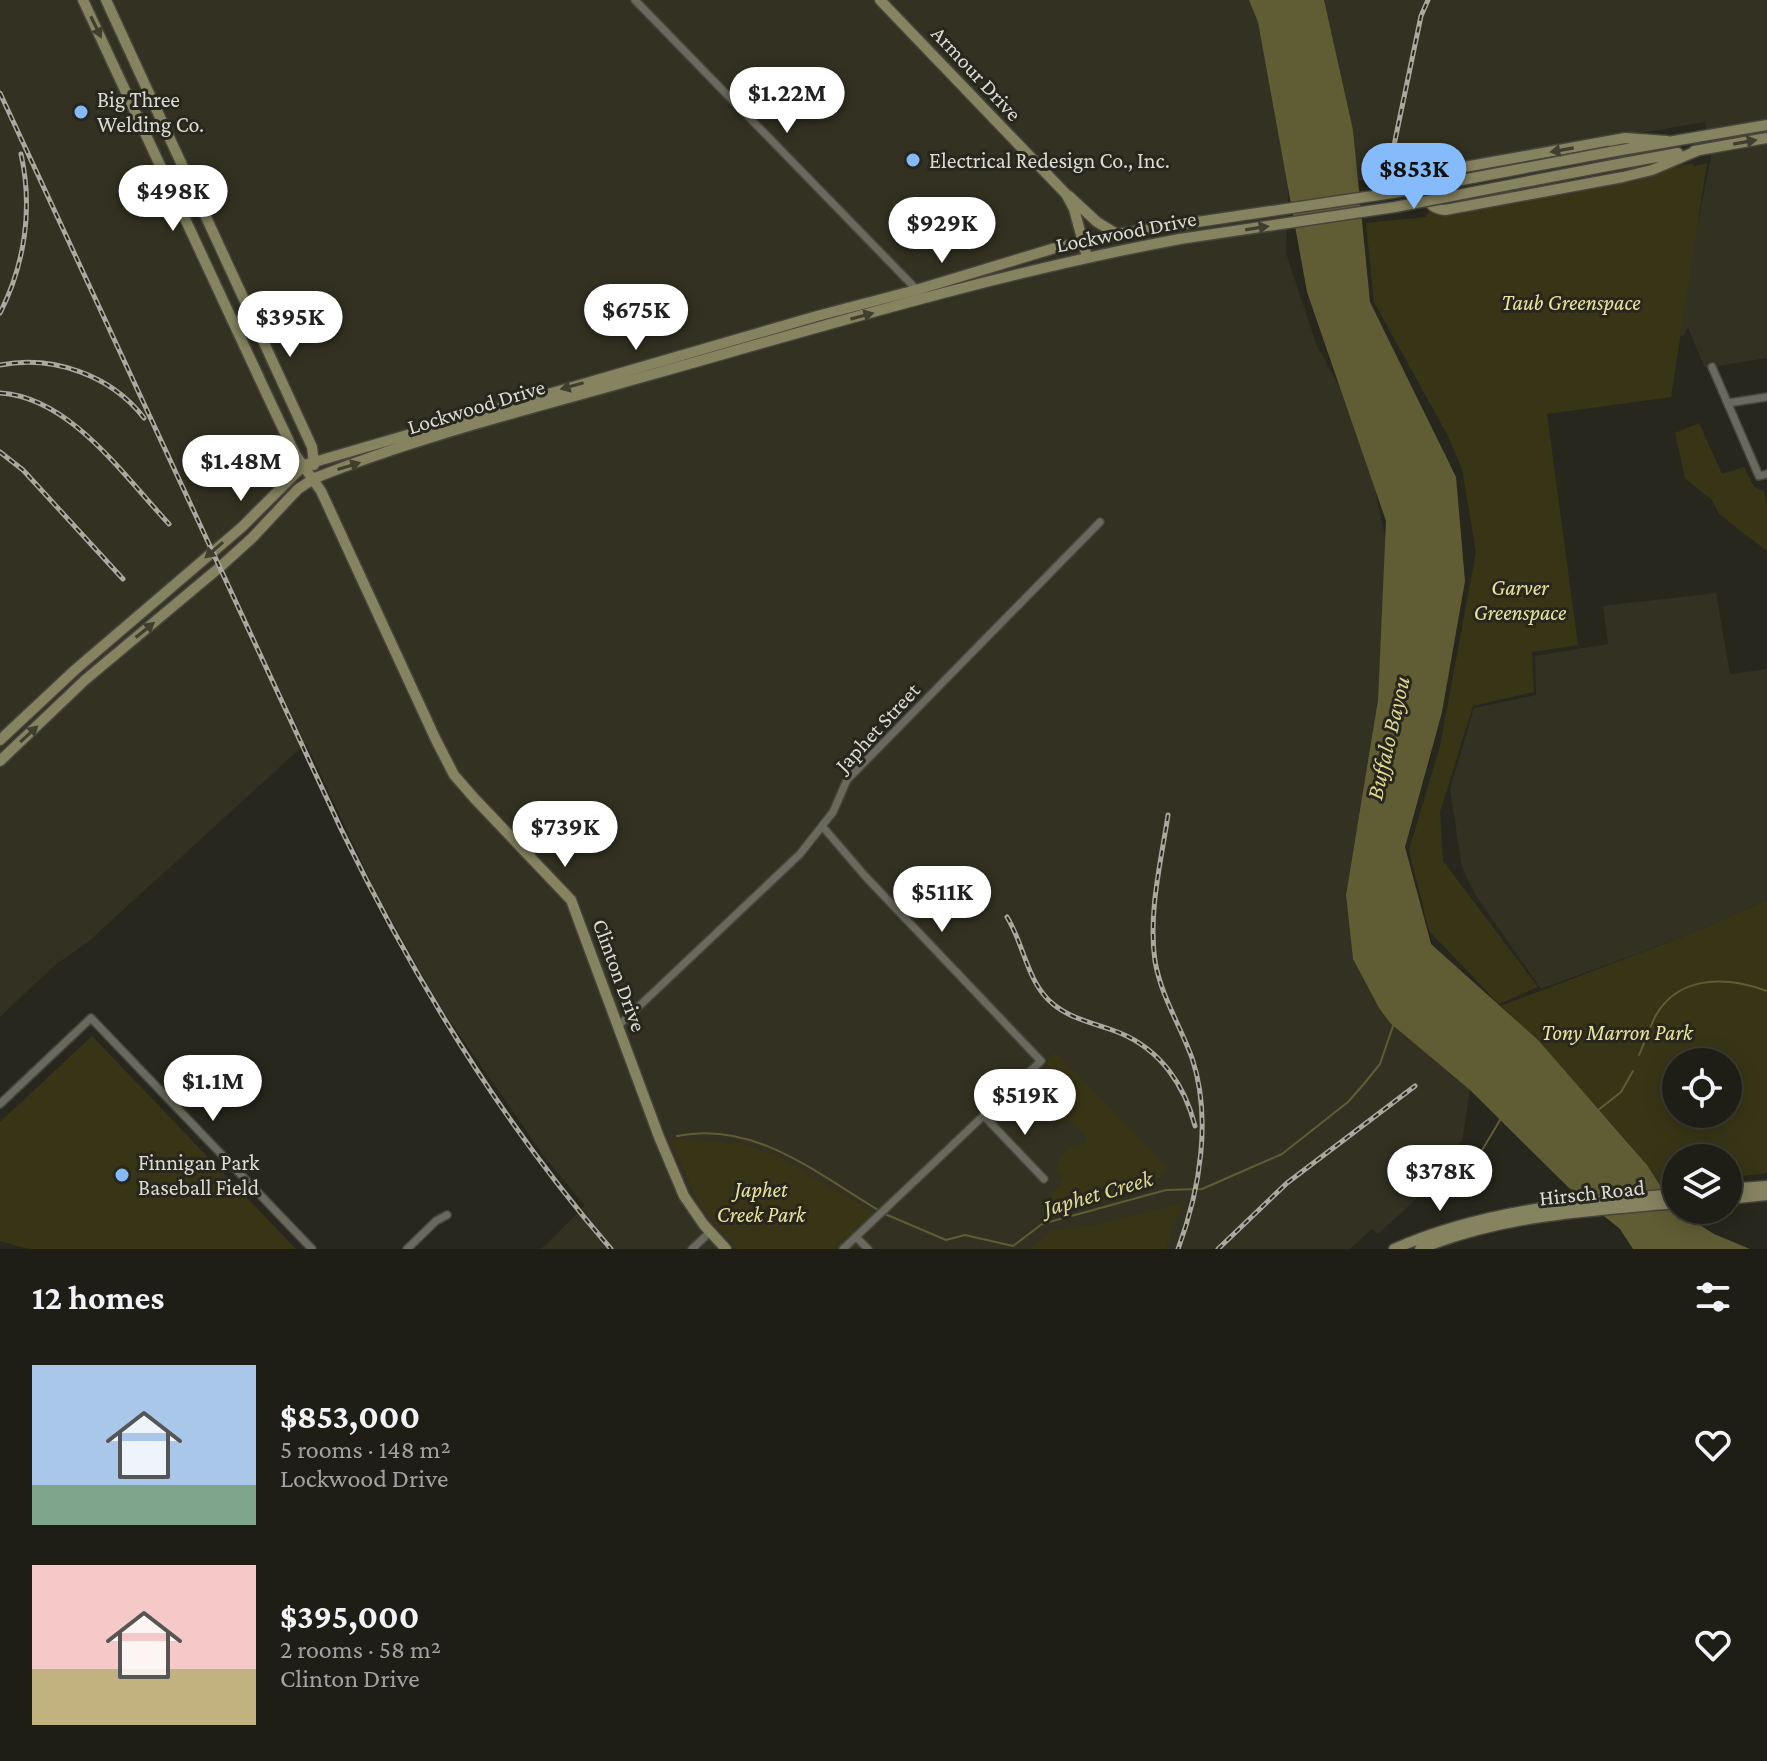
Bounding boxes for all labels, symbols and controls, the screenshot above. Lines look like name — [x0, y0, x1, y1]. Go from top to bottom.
one-way arrow — [90, 16, 103, 39]
street label: Armour Drive — [926, 21, 1027, 126]
pin: $1.22M — [722, 67, 852, 135]
text: $1.22M — [748, 78, 826, 107]
place label: Big Three Welding Co. — [97, 87, 204, 137]
marker: Big Three Welding Co. — [72, 103, 90, 121]
one-way arrow — [1733, 135, 1758, 148]
pin: $853K — [1358, 143, 1470, 211]
one-way arrow — [1549, 144, 1574, 156]
place label: Electrical Redesign Co., Inc. — [929, 148, 1170, 173]
marker: Electrical Redesign Co., Inc. — [904, 151, 922, 169]
text: $853K — [1379, 154, 1449, 183]
pin: $498K — [117, 165, 229, 233]
text: $498K — [137, 176, 209, 205]
pin: $929K — [886, 197, 998, 265]
street label: Lockwood Drive — [1054, 206, 1198, 257]
text: $929K — [907, 208, 977, 237]
one-way arrow — [1245, 221, 1270, 234]
pin: $675K — [580, 284, 692, 352]
park label: Taub Greenspace — [1502, 290, 1641, 315]
pin: $395K — [234, 291, 346, 359]
text: $675K — [602, 295, 670, 324]
text: $395K — [256, 302, 324, 331]
one-way arrow — [851, 309, 875, 322]
street label: Lockwood Drive — [404, 374, 548, 439]
one-way arrow — [559, 381, 584, 393]
pin: $1.48M — [176, 435, 306, 503]
text: $1.48M — [200, 446, 282, 475]
one-way arrow — [338, 459, 362, 472]
one-way arrow — [205, 541, 225, 558]
park label: Garver Greenspace — [1474, 575, 1567, 625]
one-way arrow — [134, 622, 154, 639]
water label: Buffalo Bayou — [1360, 674, 1415, 802]
street label: Japhet Street — [828, 677, 925, 779]
one-way arrow — [19, 725, 38, 743]
pin: $739K — [509, 801, 621, 869]
text: $739K — [531, 812, 599, 841]
pin: $511K — [886, 866, 998, 934]
text: $511K — [911, 877, 973, 906]
street label: Clinton Drive — [588, 915, 651, 1035]
park label: Tony Marron Park — [1541, 1020, 1694, 1045]
map controls — [1662, 1048, 1742, 1224]
button: locate — [1662, 1048, 1742, 1128]
pin: $1.1M — [157, 1055, 269, 1123]
text: $1.1M — [182, 1066, 244, 1095]
pin: $519K — [969, 1069, 1081, 1137]
text: $519K — [992, 1080, 1058, 1109]
button: layers — [1662, 1144, 1742, 1224]
pin: $378K — [1384, 1145, 1496, 1213]
place label: Finnigan Park Baseball Field — [138, 1150, 260, 1200]
text: $378K — [1405, 1156, 1475, 1185]
water label: Japhet Creek — [1036, 1164, 1157, 1222]
marker: Finnigan Park Baseball Field — [113, 1166, 131, 1184]
street label: Hirsch Road — [1538, 1174, 1647, 1210]
park label: Japhet Creek Park — [717, 1177, 807, 1227]
icon: filters — [1691, 1275, 1735, 1319]
text: 12 homes — [32, 1279, 164, 1316]
icon: home — [96, 1397, 192, 1493]
text: $853,000 — [280, 1398, 420, 1435]
icon: heart — [1691, 1423, 1735, 1467]
text: 5 rooms · 148 m² — [280, 1435, 451, 1464]
text: Lockwood Drive — [280, 1464, 448, 1493]
icon: home — [96, 1597, 192, 1693]
text: $395,000 — [280, 1598, 419, 1635]
icon: heart — [1691, 1623, 1735, 1667]
text: 2 rooms · 58 m² — [280, 1635, 441, 1664]
text: Clinton Drive — [280, 1664, 420, 1693]

